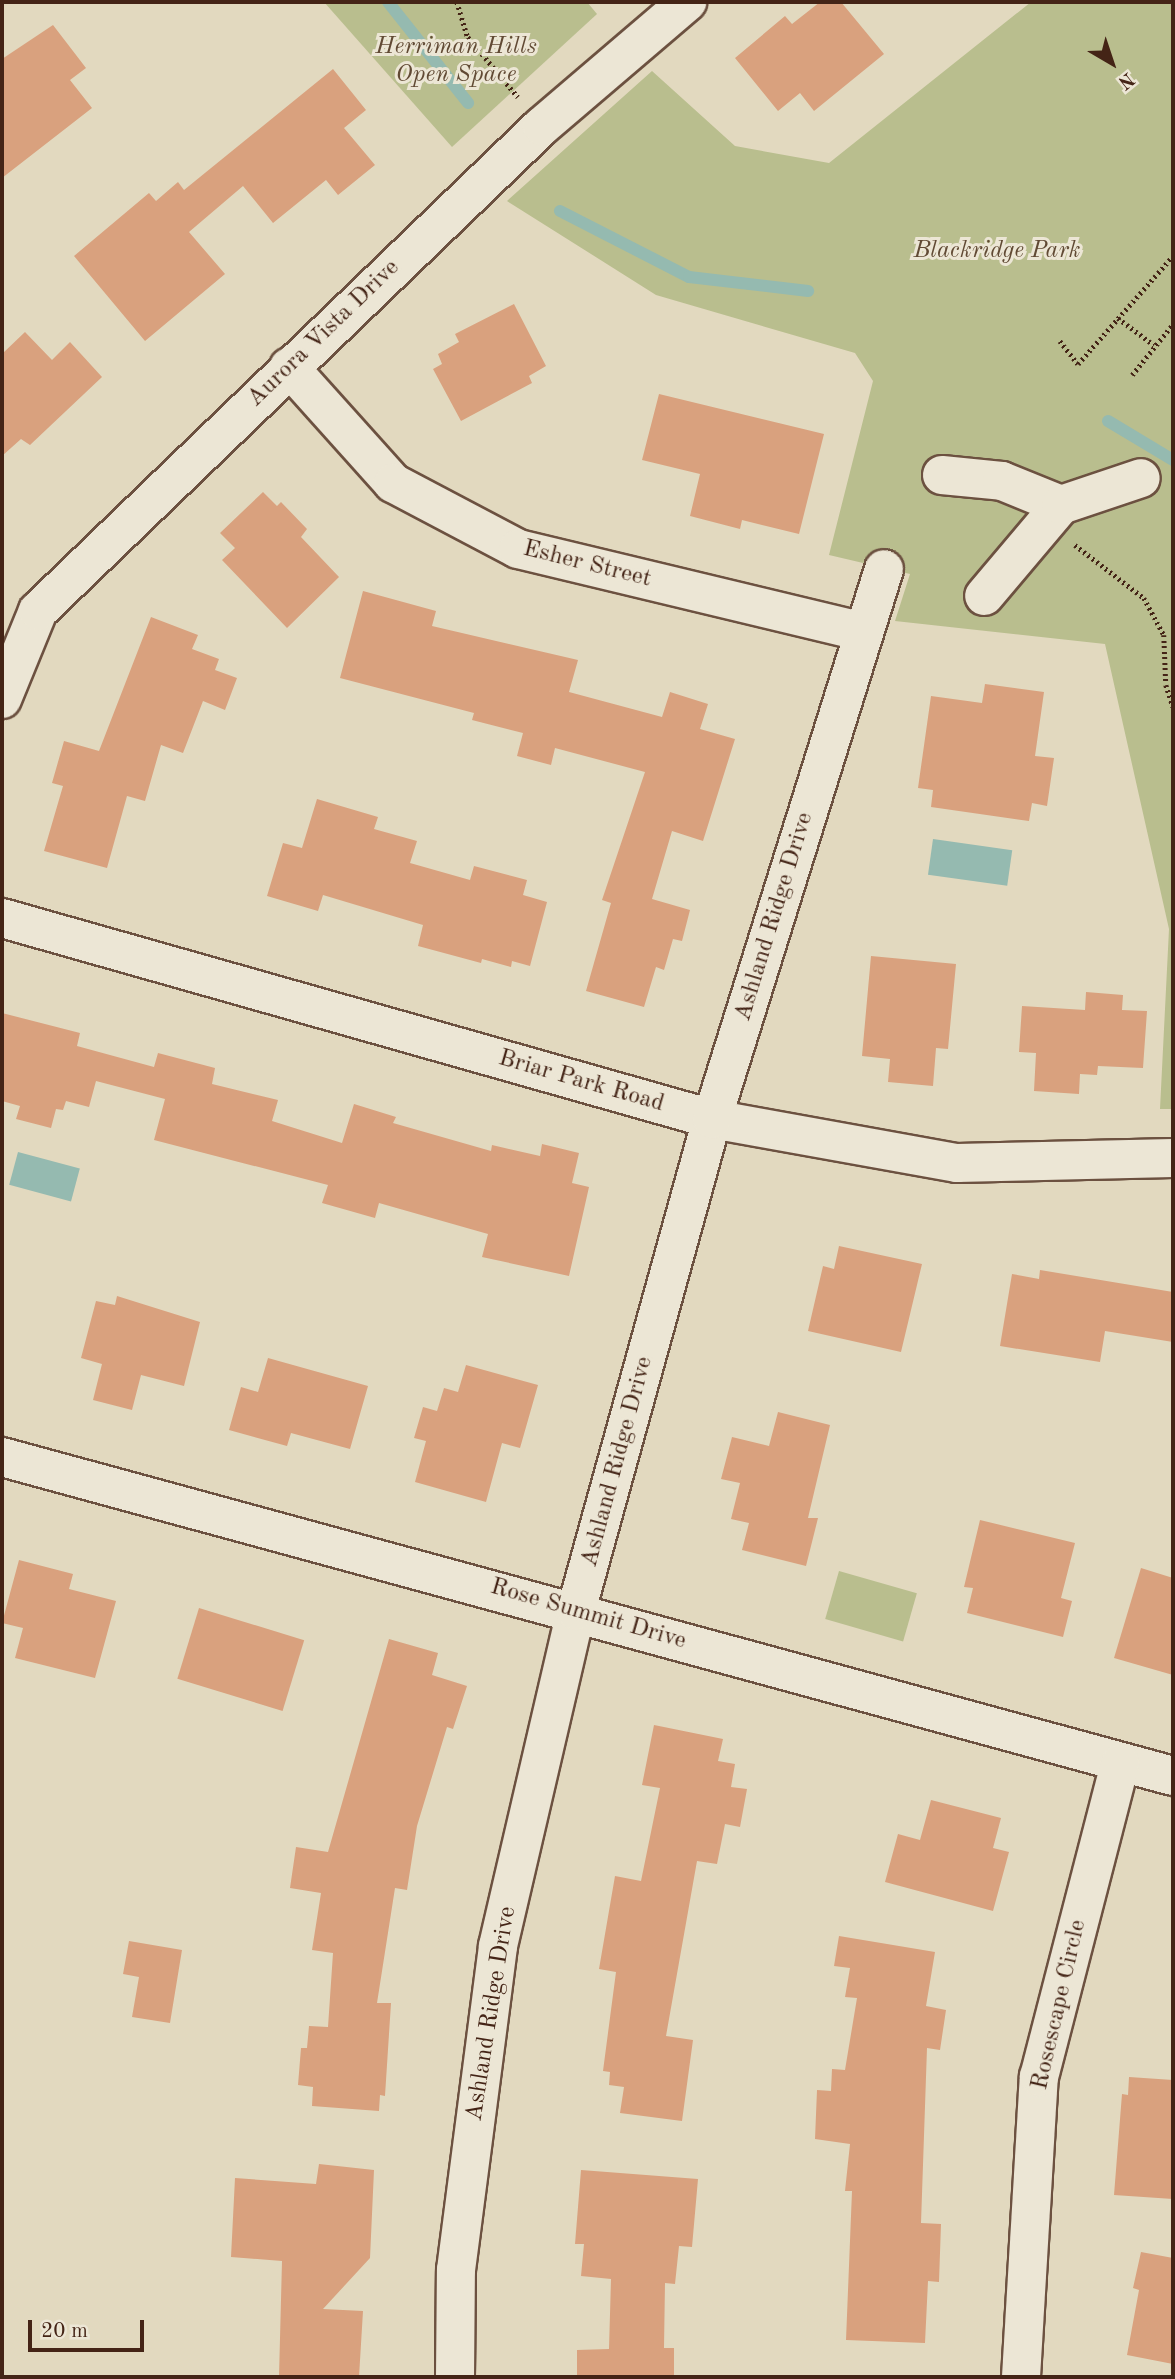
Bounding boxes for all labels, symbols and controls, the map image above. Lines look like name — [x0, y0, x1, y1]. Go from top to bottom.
north arrow — [1077, 28, 1147, 98]
park label: Herriman Hills Open Space — [375, 34, 537, 90]
text: N — [1114, 68, 1137, 92]
park label: Blackridge Park — [913, 238, 1081, 266]
street label: Aurora Vista Drive — [242, 254, 406, 414]
street label: Esher Street — [520, 535, 654, 595]
street label: Ashland Ridge Drive — [730, 809, 820, 1025]
street label: Briar Park Road — [495, 1045, 667, 1119]
street label: Ashland Ridge Drive — [576, 1354, 660, 1570]
street label: Rose Summit Drive — [487, 1573, 689, 1657]
street label: Ashland Ridge Drive — [461, 1905, 523, 2123]
street label: Rosescape Circle — [1026, 1917, 1094, 2093]
scale bar — [32, 2306, 147, 2350]
text: 20 m — [41, 2321, 88, 2342]

